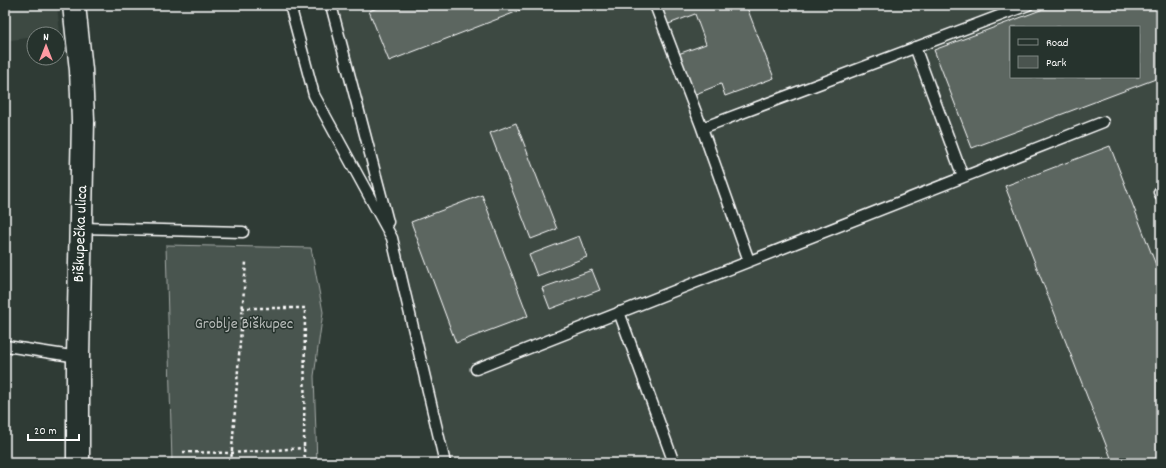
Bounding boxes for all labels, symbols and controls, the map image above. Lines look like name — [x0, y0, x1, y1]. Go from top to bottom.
north arrow — [26, 26, 66, 66]
legend — [1010, 26, 1140, 78]
text: N — [43, 30, 49, 46]
text: Road — [1046, 35, 1068, 52]
text: Park — [1046, 55, 1067, 72]
street label: Biškupečka ulica — [68, 185, 94, 283]
park label: Groblje Biškupec — [195, 313, 293, 336]
scale bar — [28, 416, 79, 442]
text: 20 m — [34, 423, 57, 440]

